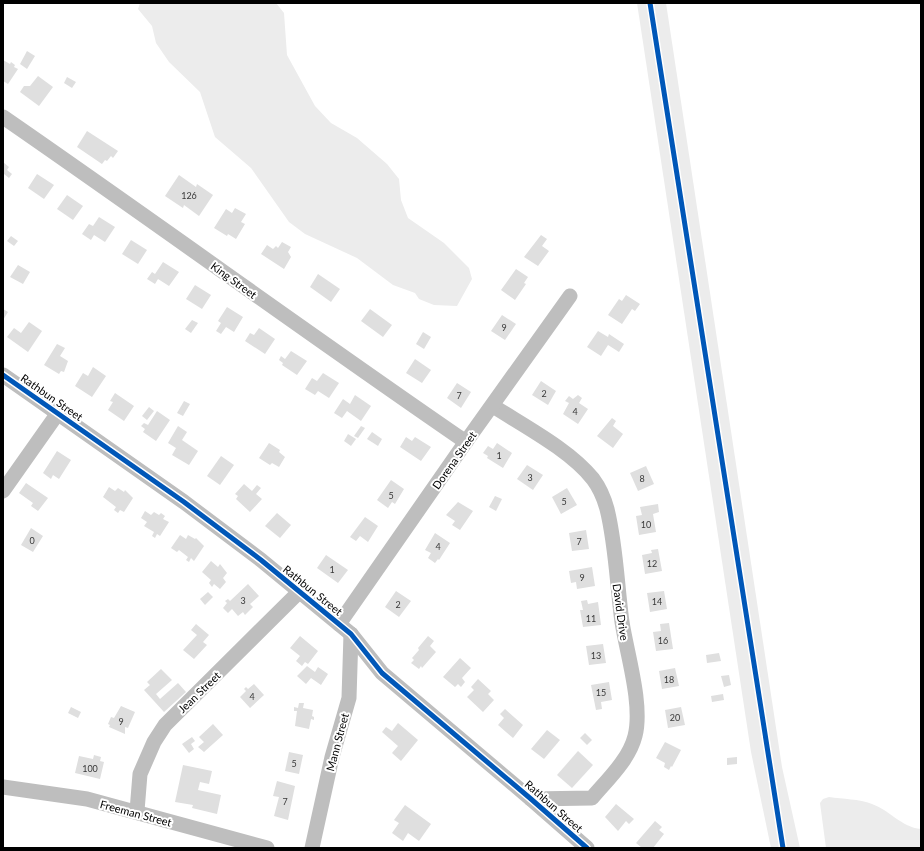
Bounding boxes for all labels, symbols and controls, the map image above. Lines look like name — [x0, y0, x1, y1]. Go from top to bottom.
house number: 126 — [181, 190, 197, 201]
street label: King Street — [209, 259, 260, 301]
house number: 9 — [501, 322, 507, 333]
street label: Rathbun Street — [19, 371, 85, 423]
house number: 2 — [541, 388, 547, 399]
house number: 7 — [456, 390, 462, 401]
house number: 4 — [572, 406, 578, 417]
street label: Dorena Street — [429, 429, 479, 491]
house number: 1 — [496, 450, 502, 461]
house number: 3 — [527, 472, 533, 483]
house number: 8 — [639, 473, 645, 484]
house number: 5 — [388, 490, 394, 501]
house number: 5 — [561, 496, 567, 507]
house number: 10 — [641, 519, 651, 530]
house number: 0 — [29, 535, 35, 546]
house number: 7 — [576, 536, 582, 547]
house number: 4 — [435, 541, 441, 552]
house number: 12 — [647, 558, 657, 569]
street label: Rathbun Street — [281, 562, 345, 618]
house number: 1 — [329, 564, 335, 575]
house number: 9 — [579, 572, 585, 583]
street label: David Drive — [611, 583, 631, 641]
house number: 3 — [240, 595, 246, 606]
house number: 14 — [652, 596, 662, 607]
house number: 2 — [395, 599, 401, 610]
house number: 11 — [586, 613, 596, 624]
house number: 16 — [658, 635, 668, 646]
house number: 13 — [591, 650, 601, 661]
street label: Jean Street — [175, 669, 223, 715]
house number: 18 — [664, 674, 674, 685]
house number: 15 — [596, 687, 606, 698]
house number: 4 — [249, 691, 255, 702]
street label: Mann Street — [323, 711, 351, 772]
house number: 20 — [670, 712, 680, 723]
house number: 9 — [118, 716, 124, 727]
house number: 5 — [291, 758, 297, 769]
house number: 100 — [82, 763, 98, 774]
street label: Rathbun Street — [522, 777, 586, 835]
house number: 7 — [282, 796, 288, 807]
street label: Freeman Street — [99, 797, 173, 829]

